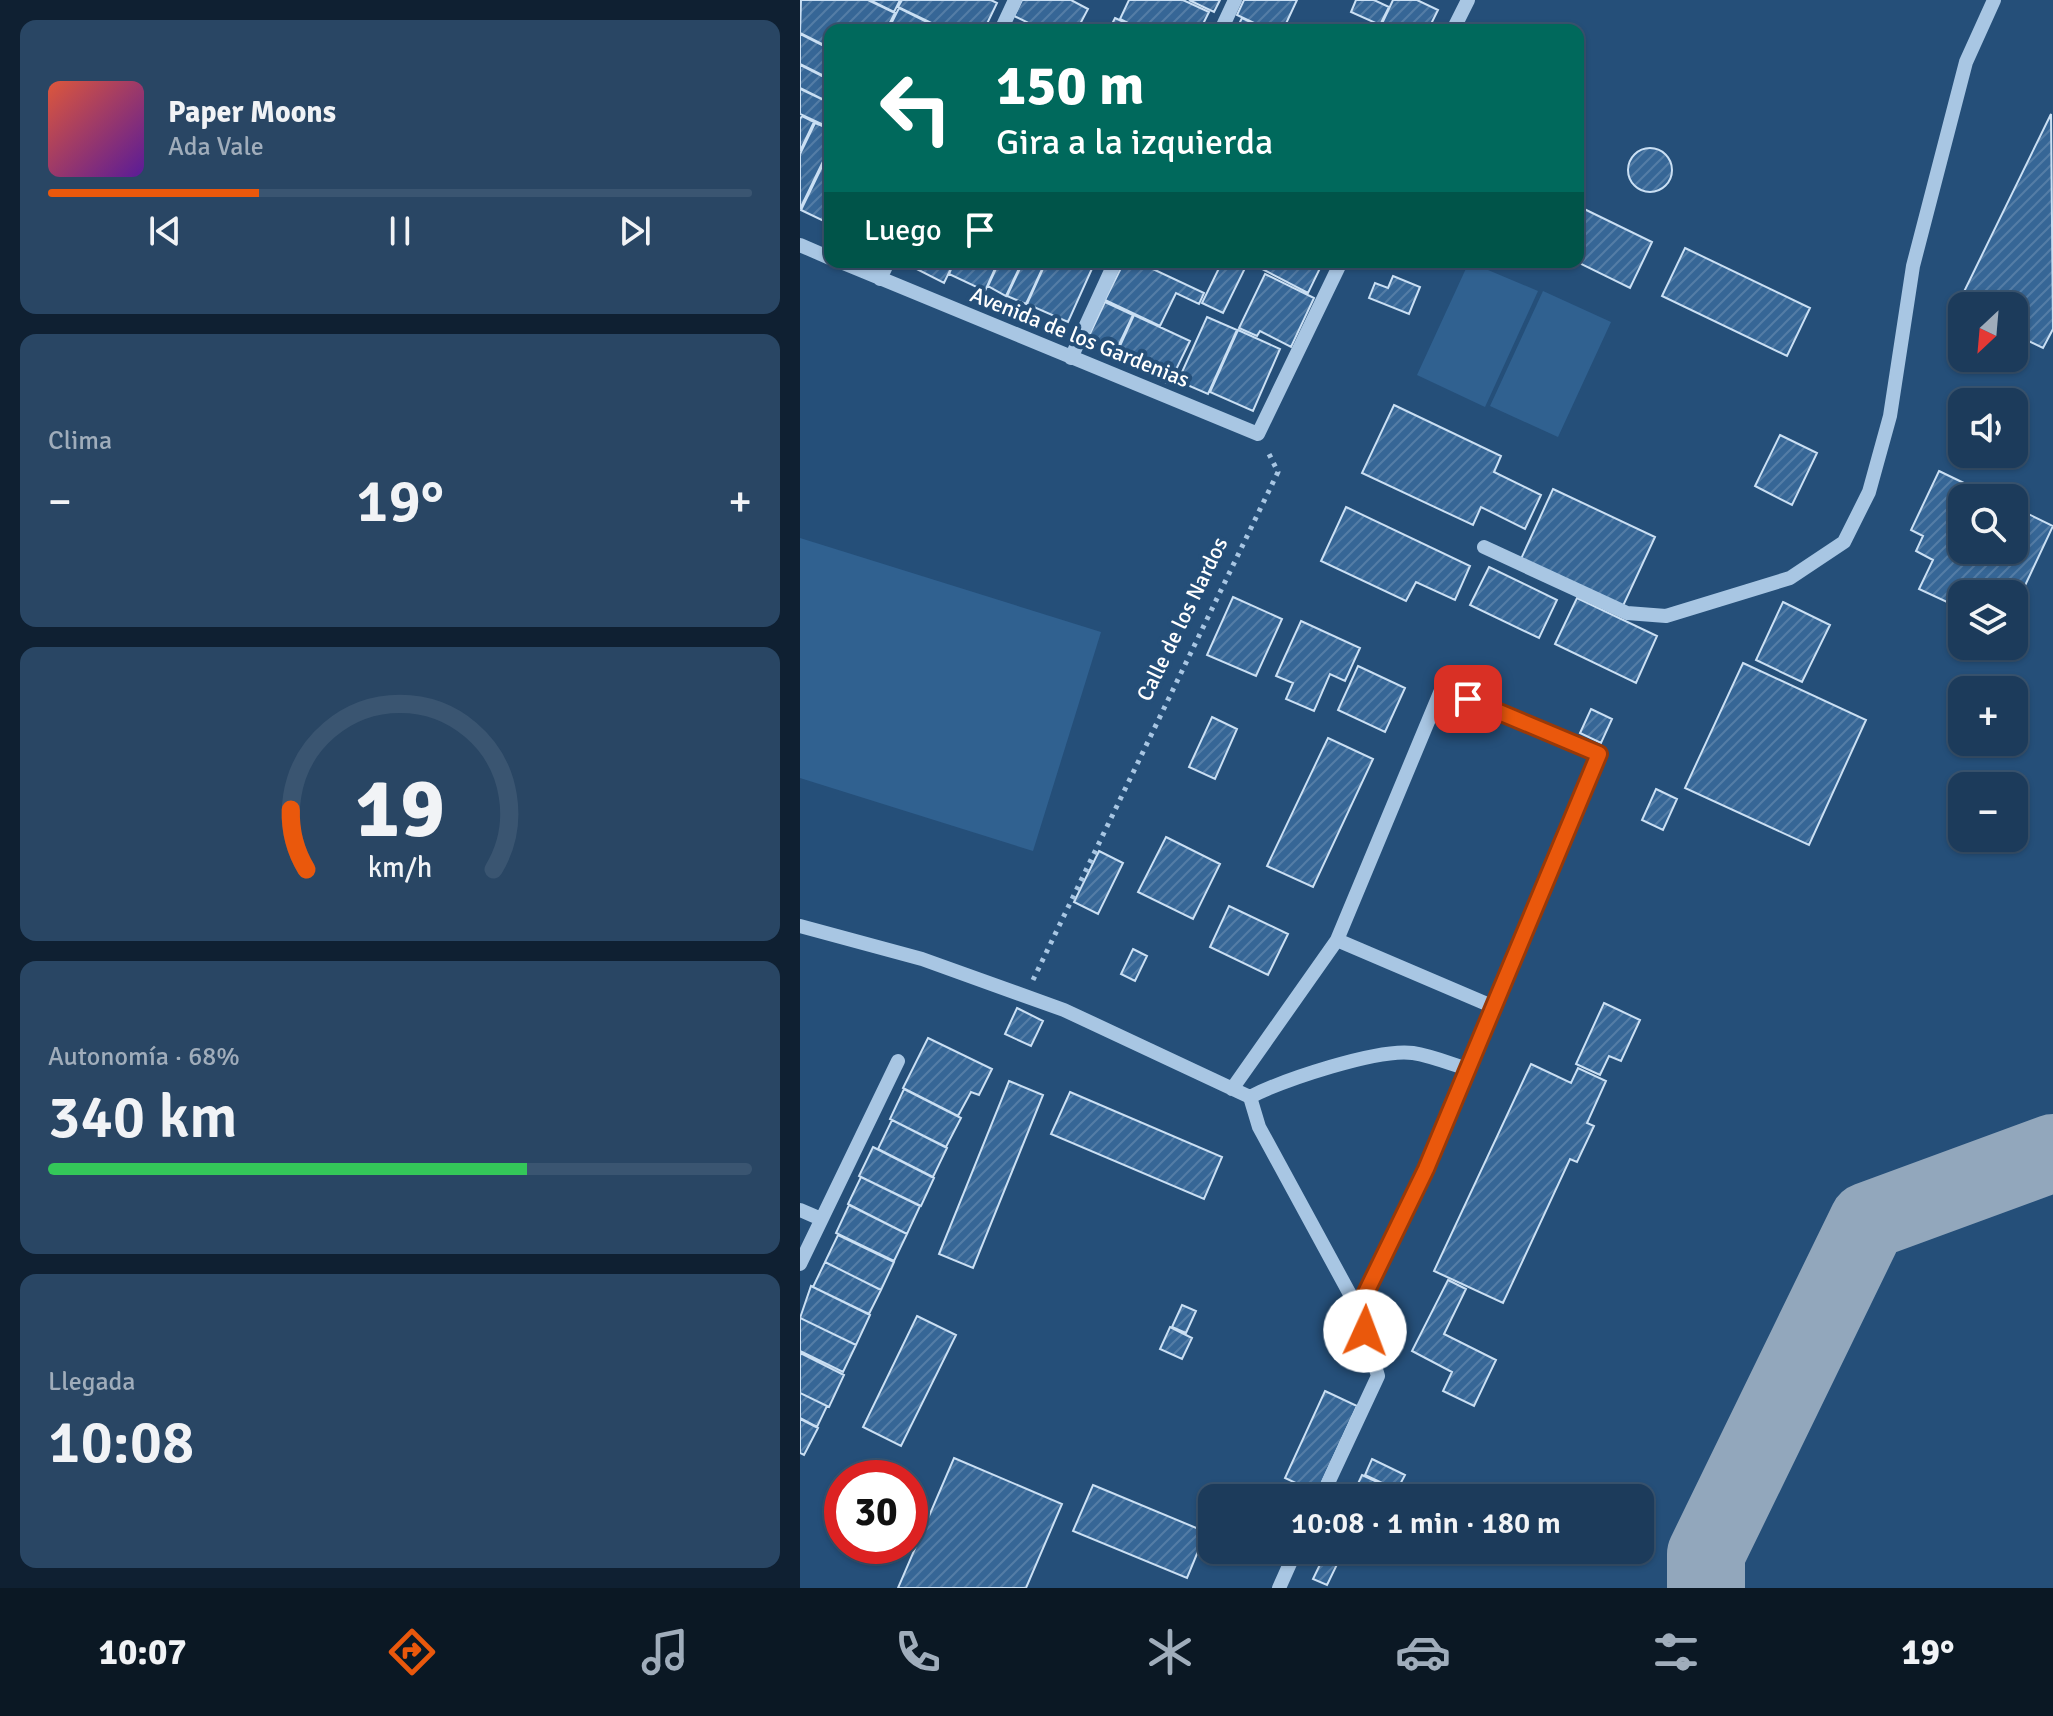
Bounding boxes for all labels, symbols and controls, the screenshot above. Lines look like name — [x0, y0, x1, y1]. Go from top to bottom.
text: 150 m — [996, 51, 1144, 120]
icon: left — [864, 56, 968, 160]
text: Paper Moons — [168, 94, 336, 131]
text: Gira a la izquierda — [996, 120, 1273, 165]
text: Ada Vale — [168, 131, 264, 163]
icon: arrive — [958, 208, 1002, 252]
icon: previous — [143, 209, 187, 253]
icon: pause — [378, 209, 422, 253]
icon: next — [613, 209, 657, 253]
text: Luego — [864, 212, 942, 249]
street label: Avenida de los Gardenias — [967, 281, 1193, 393]
north arrow — [1948, 292, 2028, 372]
map controls — [1948, 292, 2028, 852]
button: sound — [1948, 388, 2028, 468]
text: Clima — [48, 425, 112, 457]
text: 19° — [356, 465, 444, 539]
text: − — [48, 475, 72, 529]
text: + — [728, 475, 752, 529]
button: search — [1948, 484, 2028, 564]
street label: Calle de los Nardos — [1131, 533, 1233, 705]
button: layers — [1948, 580, 2028, 660]
pin — [1434, 665, 1502, 733]
button: + — [1948, 676, 2028, 756]
icon: arrive — [1446, 677, 1490, 721]
text: 19 — [355, 758, 445, 860]
button: − — [1948, 772, 2028, 852]
text: km/h — [368, 850, 432, 885]
text: Autonomía · 68% — [48, 1041, 240, 1073]
text: 340 km — [48, 1081, 237, 1155]
position arrow — [1323, 1289, 1407, 1373]
text: Llegada — [48, 1366, 135, 1398]
text: 10:08 — [48, 1406, 195, 1480]
speed limit sign: 30 — [824, 1460, 928, 1564]
text: 10:08 · 1 min · 180 m — [1291, 1505, 1561, 1542]
icon: directions — [384, 1624, 440, 1680]
icon: music — [637, 1624, 693, 1680]
icon: phone — [890, 1624, 946, 1680]
icon: climate — [1142, 1624, 1198, 1680]
icon: car — [1395, 1624, 1451, 1680]
icon: filters — [1648, 1624, 1704, 1680]
text: 10:07 — [98, 1630, 187, 1675]
text: 19° — [1901, 1630, 1954, 1675]

